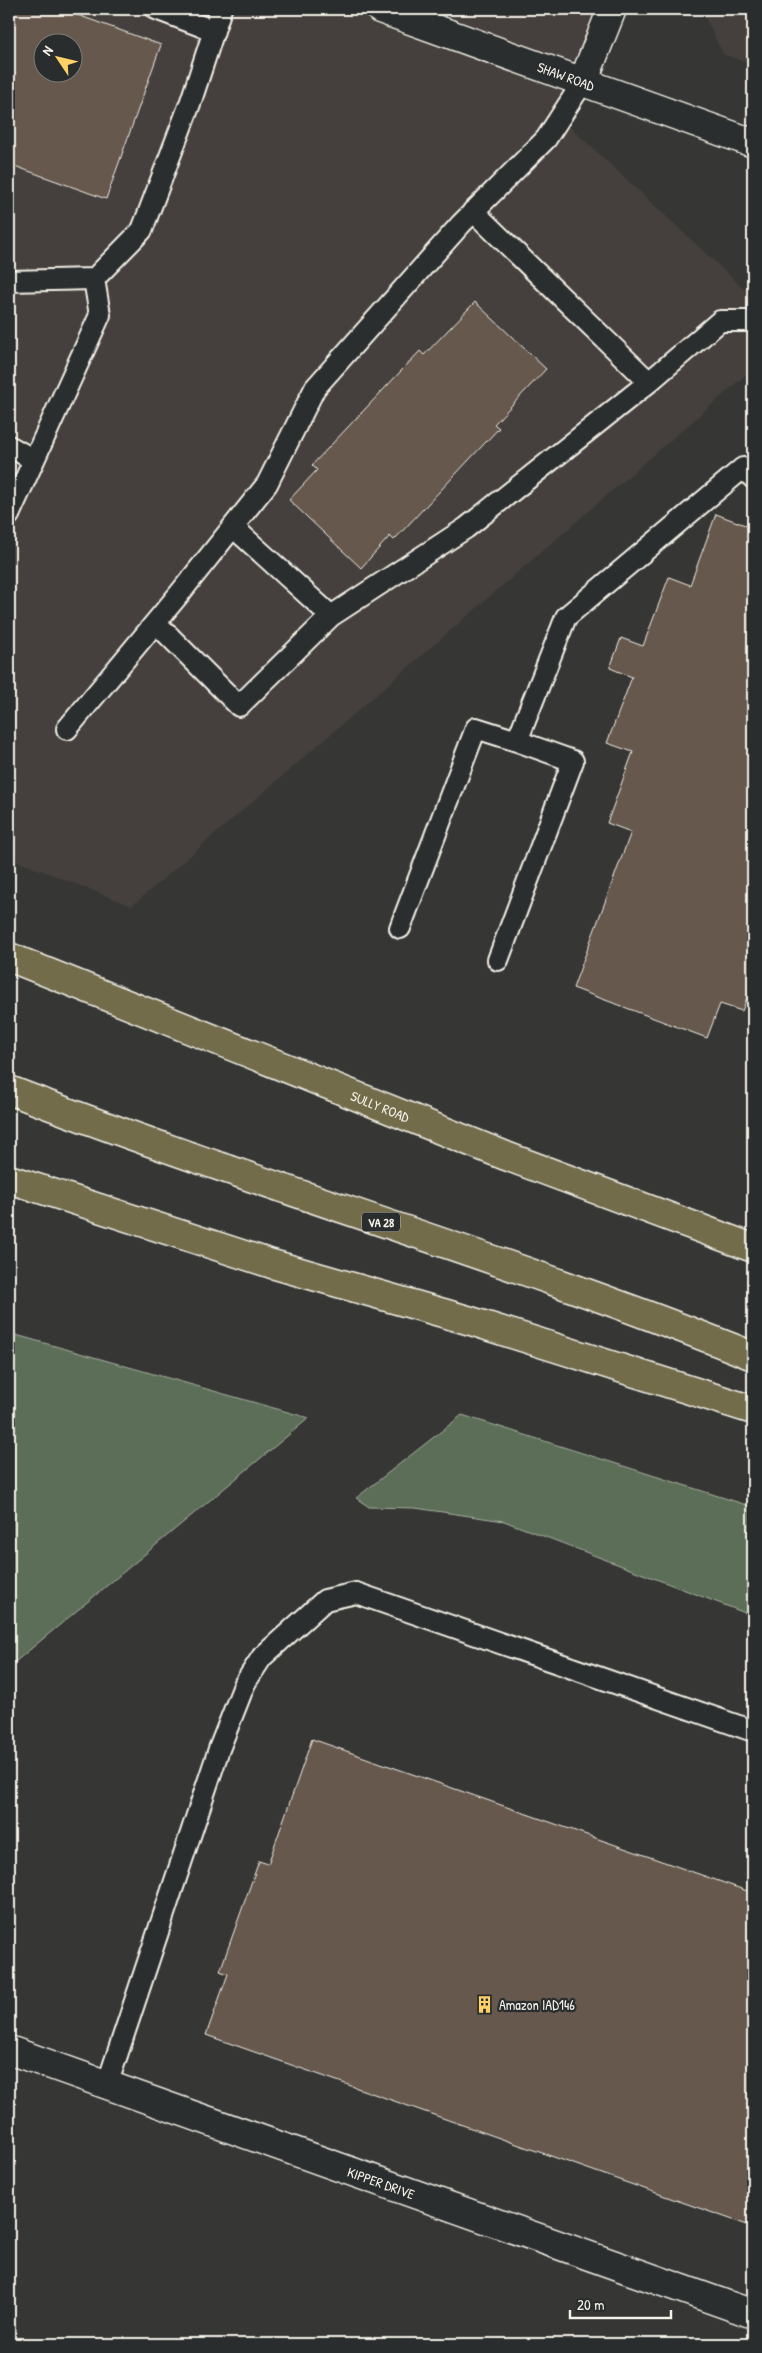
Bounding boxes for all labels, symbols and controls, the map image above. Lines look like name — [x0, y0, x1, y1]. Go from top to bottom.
north arrow — [32, 32, 82, 82]
text: N — [37, 41, 57, 59]
street label: SHAW ROAD — [535, 57, 597, 95]
street label: SULLY ROAD — [348, 1085, 413, 1126]
road number: VA 28 — [362, 1212, 400, 1232]
building icon: Amazon IAD146 — [475, 1994, 495, 2014]
place label: Amazon IAD146 — [499, 1995, 575, 2014]
street label: KIPPER DRIVE — [345, 2161, 418, 2203]
scale bar — [570, 2288, 671, 2320]
text: 20 m — [577, 2294, 604, 2315]

